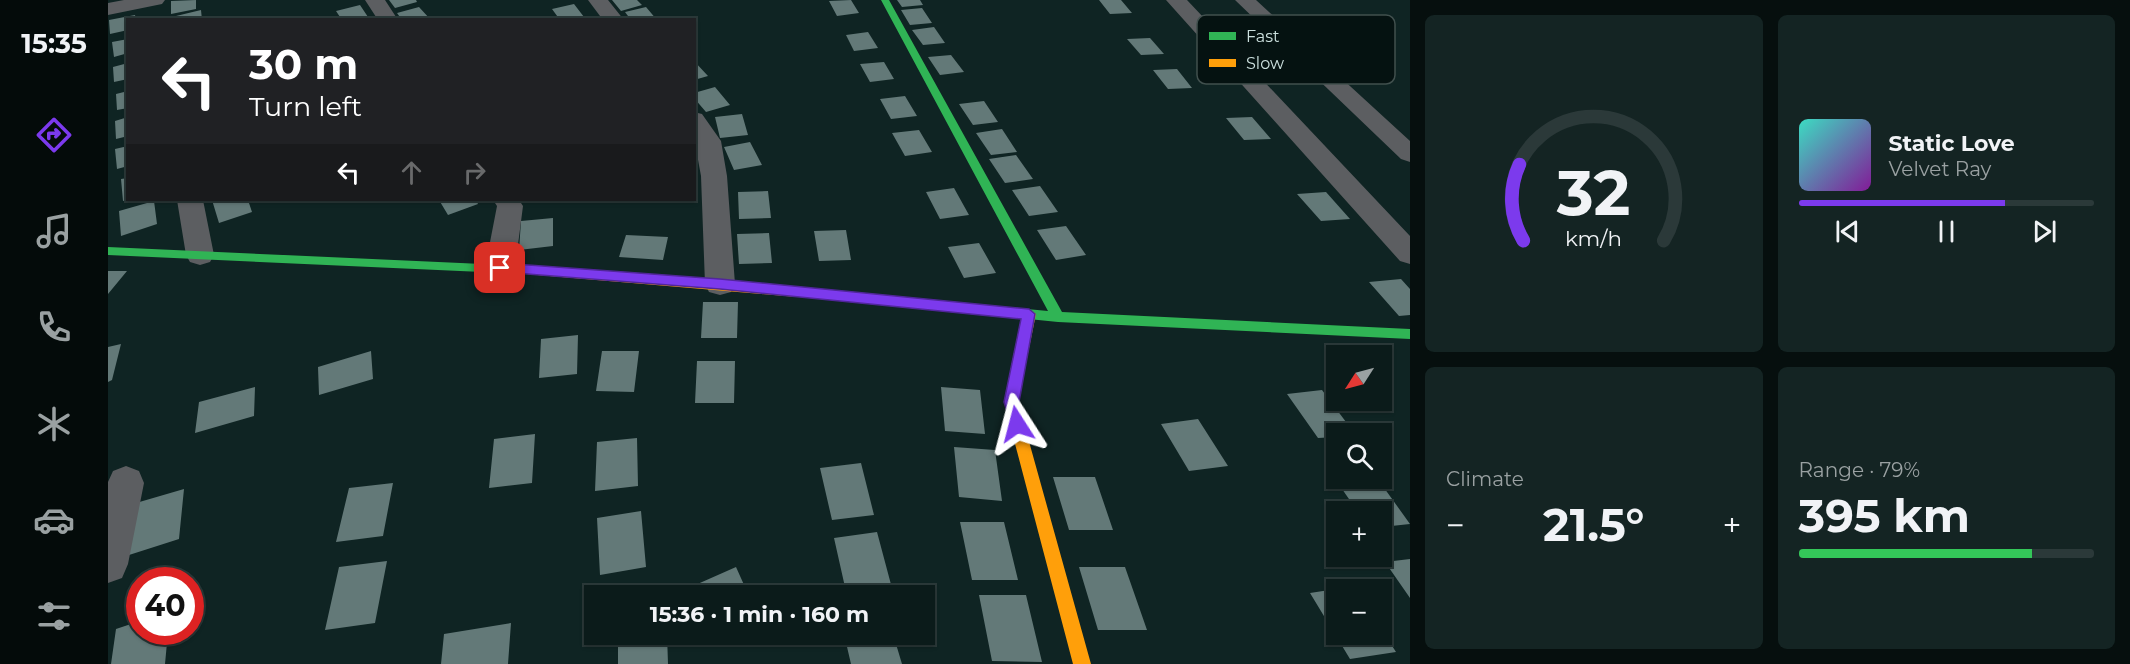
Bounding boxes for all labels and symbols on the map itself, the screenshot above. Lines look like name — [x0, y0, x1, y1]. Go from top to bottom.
legend — [1197, 15, 1395, 84]
text: Fast — [1246, 27, 1280, 46]
text: Slow — [1246, 54, 1284, 73]
pin — [474, 242, 525, 293]
north arrow — [1326, 345, 1392, 411]
position arrow — [985, 392, 1049, 456]
speed limit sign: 40 — [126, 567, 204, 645]

